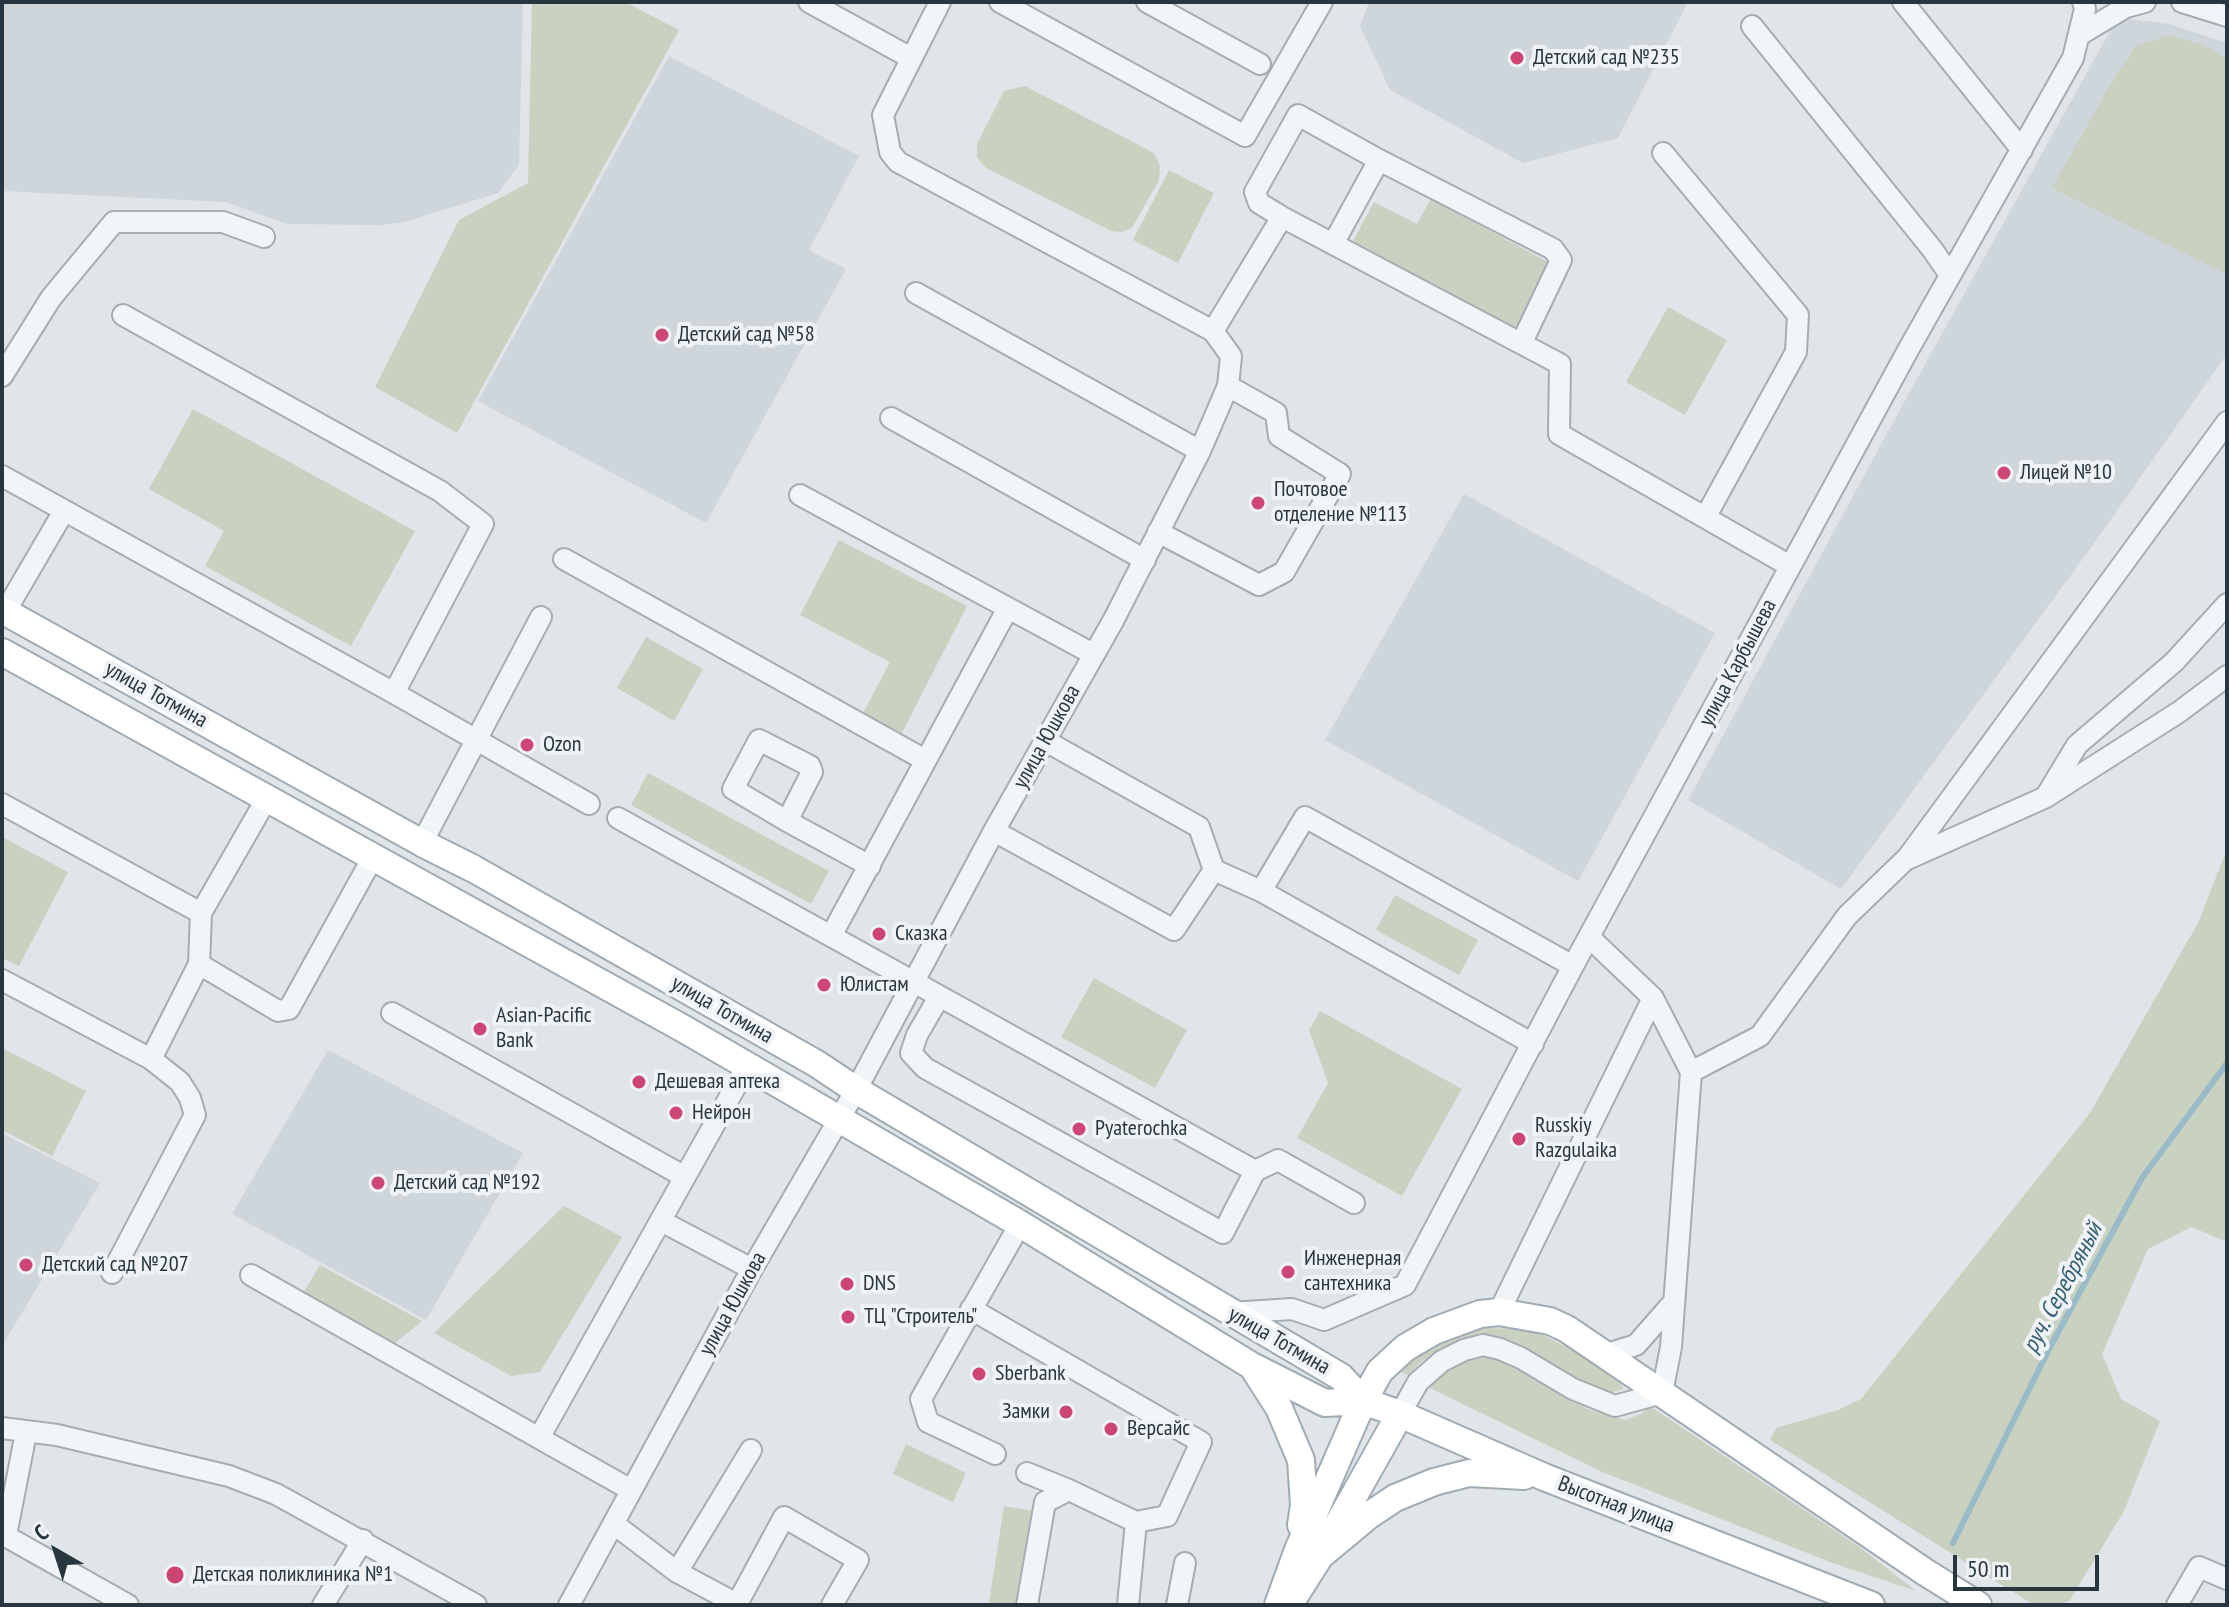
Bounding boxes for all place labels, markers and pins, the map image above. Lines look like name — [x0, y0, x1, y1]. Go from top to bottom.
place label: Детский сад №235 — [1533, 45, 1680, 71]
marker: Детский сад №235 — [1508, 49, 1526, 67]
place label: Детский сад №58 — [678, 322, 815, 348]
marker: Детский сад №58 — [653, 326, 671, 344]
place label: Лицей №10 — [2020, 460, 2112, 486]
marker: Лицей №10 — [1995, 464, 2013, 482]
place label: Почтовое отделение №113 — [1274, 477, 1407, 528]
marker: Почтовое отделение №113 — [1249, 494, 1267, 512]
place label: Ozon — [543, 732, 582, 758]
marker: Ozon — [518, 736, 536, 754]
place label: Сказка — [895, 921, 947, 947]
marker: Сказка — [870, 925, 888, 943]
place label: Юлистам — [840, 972, 909, 998]
marker: Юлистам — [815, 976, 833, 994]
place label: Asian-Pacific Bank — [496, 1003, 592, 1054]
marker: Asian-Pacific Bank — [471, 1020, 489, 1038]
place label: Дешевая аптека — [655, 1069, 780, 1095]
marker: Дешевая аптека — [630, 1073, 648, 1091]
place label: Нейрон — [692, 1100, 751, 1126]
marker: Нейрон — [667, 1104, 685, 1122]
place label: Russkiy Razgulaika — [1535, 1113, 1617, 1164]
place label: Pyaterochka — [1095, 1116, 1187, 1142]
marker: Pyaterochka — [1070, 1120, 1088, 1138]
marker: Russkiy Razgulaika — [1510, 1130, 1528, 1148]
place label: Детский сад №192 — [394, 1170, 541, 1196]
marker: Детский сад №192 — [369, 1174, 387, 1192]
place label: Инженерная сантехника — [1304, 1246, 1401, 1298]
place label: Детский сад №207 — [42, 1252, 189, 1278]
marker: Детский сад №207 — [17, 1256, 35, 1274]
marker: Инженерная сантехника — [1279, 1263, 1297, 1281]
place label: DNS — [863, 1271, 896, 1297]
marker: DNS — [838, 1275, 856, 1293]
place label: ТЦ "Строитель" — [864, 1304, 977, 1330]
marker: ТЦ "Строитель" — [839, 1308, 857, 1326]
place label: Sberbank — [995, 1361, 1066, 1387]
marker: Sberbank — [970, 1365, 988, 1383]
place label: Замки — [1002, 1399, 1050, 1425]
marker: Замки — [1057, 1403, 1075, 1421]
place label: Версайс — [1127, 1416, 1190, 1442]
marker: Версайс — [1102, 1420, 1120, 1438]
place label: Детская поликлиника №1 — [193, 1562, 393, 1588]
marker: Детская поликлиника №1 — [164, 1564, 186, 1586]

